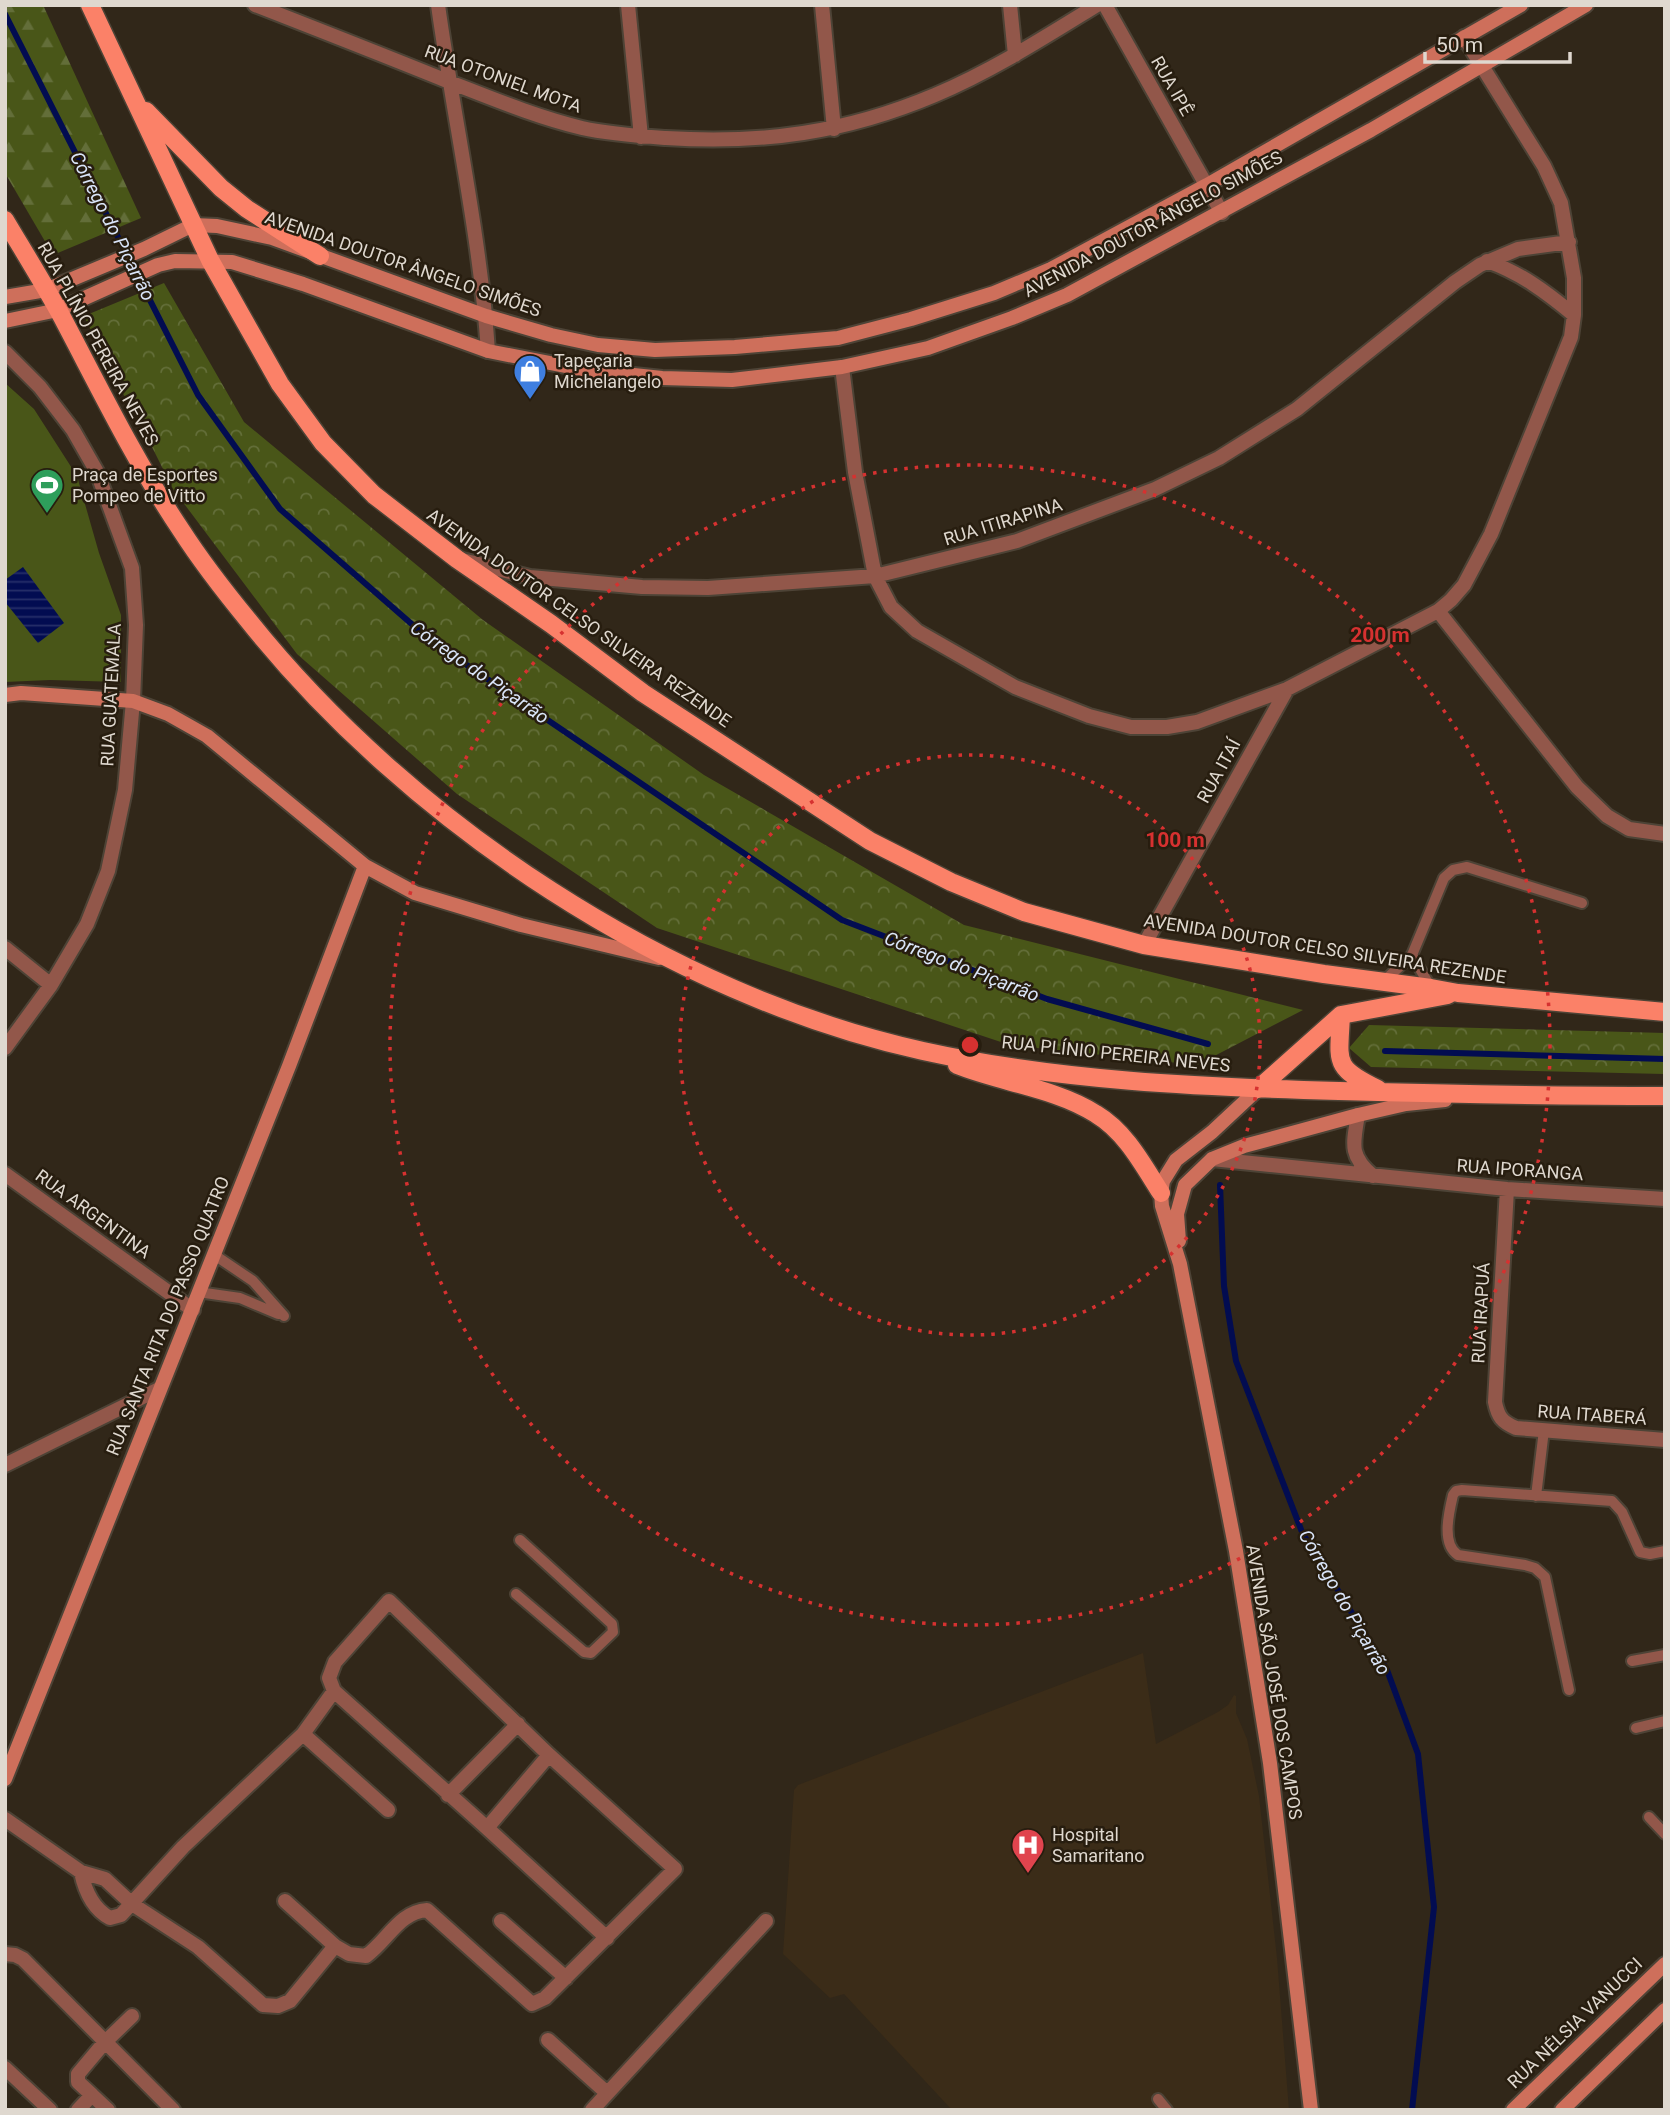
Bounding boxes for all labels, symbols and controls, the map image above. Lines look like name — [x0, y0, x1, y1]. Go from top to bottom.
scale bar — [1425, 21, 1570, 65]
text: 50 m — [1436, 33, 1483, 57]
street label: RUA OTONIEL MOTA — [422, 40, 585, 117]
street label: RUA IPÊ — [1147, 52, 1198, 119]
street label: AVENIDA DOUTOR ÂNGELO SIMÕES — [1019, 145, 1286, 301]
water label: Córrego do Piçarrão — [65, 148, 160, 305]
street label: AVENIDA DOUTOR ÂNGELO SIMÕES — [263, 205, 544, 321]
street label: RUA PLÍNIO PEREIRA NEVES — [34, 238, 163, 450]
place label: Tapeçaria Michelangelo — [554, 350, 661, 392]
shop icon: Tapeçaria Michelangelo — [511, 352, 549, 401]
place label: Praça de Esportes Pompeo de Vitto — [72, 464, 218, 506]
sports icon: Praça de Esportes Pompeo de Vitto — [28, 466, 66, 515]
street label: RUA ITIRAPINA — [941, 493, 1065, 550]
street label: AVENIDA DOUTOR CELSO SILVEIRA REZENDE — [423, 504, 735, 731]
water label: Córrego do Piçarrão — [406, 616, 554, 729]
street label: RUA GUATEMALA — [96, 623, 125, 767]
text: 200 m — [1350, 623, 1410, 647]
street label: RUA ITAÍ — [1192, 734, 1245, 807]
text: 100 m — [1145, 828, 1205, 852]
street label: AVENIDA DOUTOR CELSO SILVEIRA REZENDE — [1142, 909, 1508, 988]
water label: Córrego do Piçarrão — [881, 926, 1043, 1007]
street label: RUA PLÍNIO PEREIRA NEVES — [1001, 1031, 1232, 1076]
centre of rings — [958, 1033, 982, 1057]
street label: RUA IPORANGA — [1456, 1155, 1584, 1184]
street label: RUA ARGENTINA — [32, 1165, 155, 1263]
street label: RUA SANTA RITA DO PASSO QUATRO — [102, 1173, 233, 1459]
street label: RUA IRAPUÁ — [1467, 1262, 1494, 1364]
street label: RUA ITABERÁ — [1537, 1400, 1648, 1429]
water label: Córrego do Piçarrão — [1294, 1525, 1396, 1679]
street label: AVENIDA SÃO JOSÉ DOS CAMPOS — [1242, 1543, 1307, 1821]
place label: Hospital Samaritano — [1052, 1824, 1144, 1866]
hospital icon: Hospital Samaritano — [1009, 1826, 1047, 1875]
street label: RUA NÉLSIA VANUCCI — [1503, 1953, 1646, 2092]

